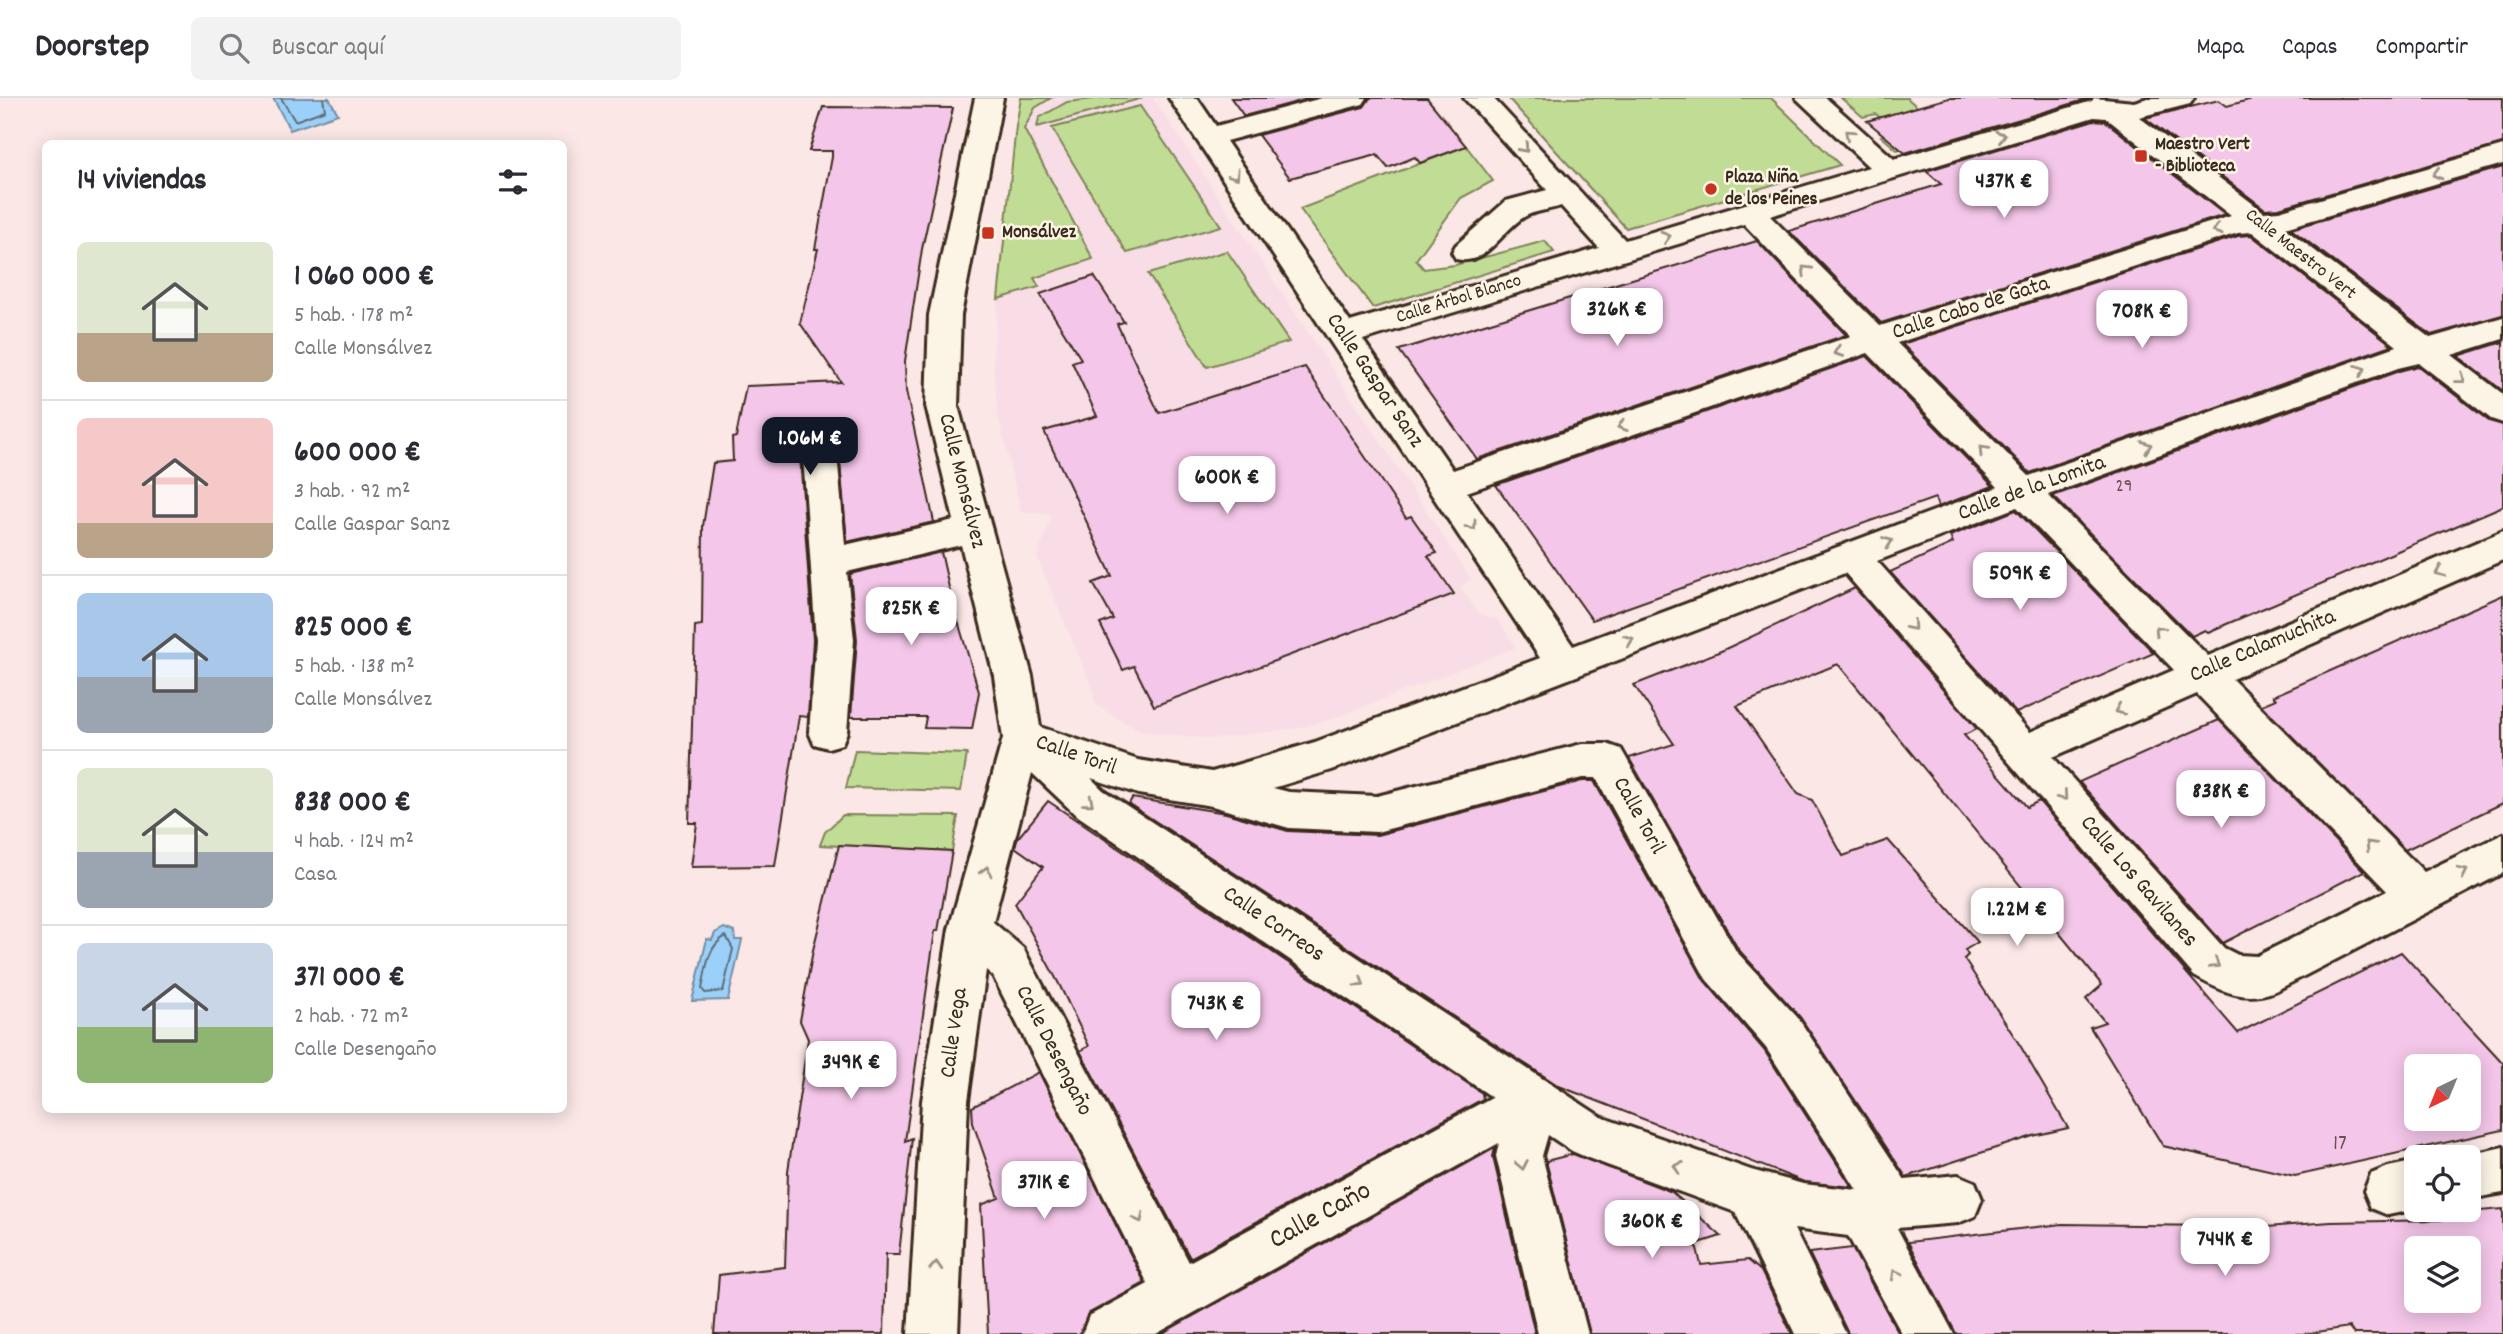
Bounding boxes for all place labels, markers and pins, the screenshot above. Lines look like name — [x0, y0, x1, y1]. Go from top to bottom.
place label: Maestro Vert - Biblioteca — [2155, 132, 2250, 181]
marker: Maestro Vert - Biblioteca — [2133, 148, 2149, 164]
pin: 437K € — [1947, 160, 2061, 220]
place label: Plaza Niña de los Peines — [1725, 165, 1818, 214]
marker: Plaza Niña de los Peines — [1703, 181, 1719, 197]
place label: Monsálvez — [1002, 220, 1077, 247]
marker: Monsálvez — [980, 225, 996, 241]
pin: 326K € — [1560, 288, 1674, 348]
pin: 708K € — [2085, 290, 2199, 350]
pin: 1.06M € — [745, 418, 875, 477]
pin: 600K € — [1170, 456, 1284, 516]
pin: 509K € — [1963, 552, 2077, 612]
pin: 825K € — [854, 588, 968, 647]
pin: 838K € — [2164, 770, 2278, 830]
pin: 1.22M € — [1952, 888, 2082, 948]
pin: 743K € — [1159, 982, 1273, 1042]
pin: 349K € — [794, 1042, 908, 1101]
pin: 371K € — [987, 1162, 1101, 1221]
pin: 360K € — [1595, 1200, 1709, 1260]
pin: 744K € — [2168, 1218, 2282, 1278]

